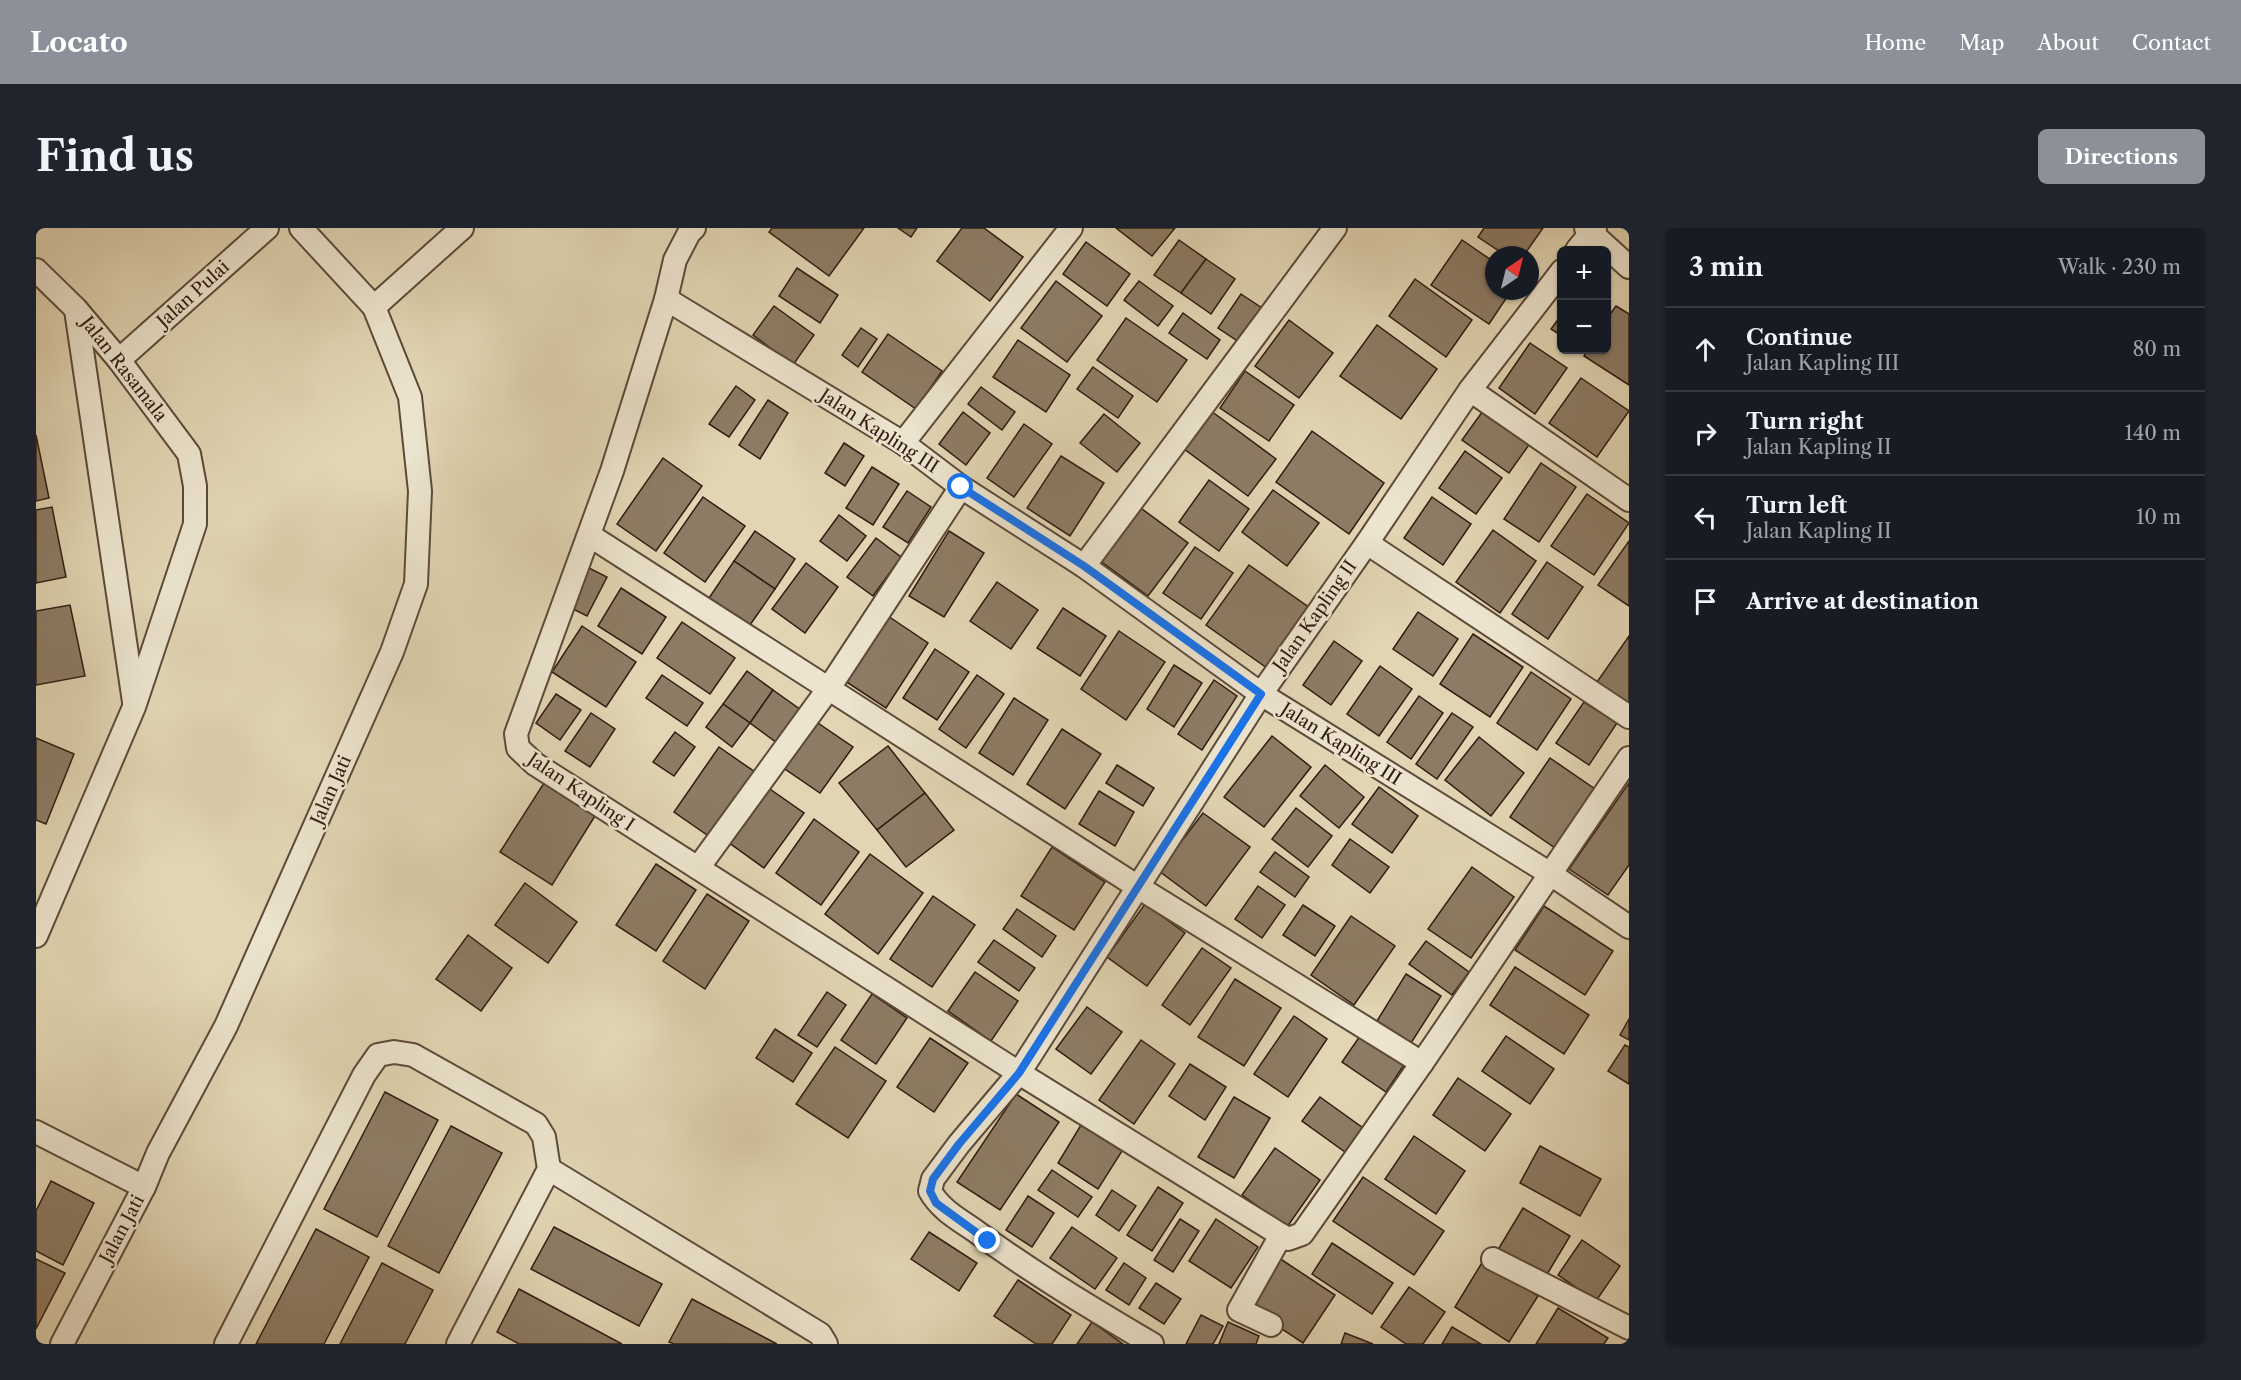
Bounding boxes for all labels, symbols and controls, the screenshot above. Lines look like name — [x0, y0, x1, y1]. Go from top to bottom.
text: Locato — [30, 25, 128, 59]
text: Home — [1865, 30, 1926, 55]
text: Map — [1959, 30, 2004, 55]
text: About — [2037, 30, 2099, 55]
text: Contact — [2132, 30, 2211, 55]
button: Directions — [2038, 129, 2205, 184]
text: Find us — [36, 130, 194, 182]
north arrow — [1485, 246, 1539, 300]
map controls — [1557, 246, 1611, 354]
button: + — [1557, 246, 1611, 300]
text: 3 min — [1689, 251, 1763, 283]
street label: Jalan Pulai — [150, 255, 234, 334]
text: Walk · 230 m — [2058, 255, 2181, 279]
button: − — [1557, 300, 1611, 354]
street label: Jalan Rasamala — [74, 310, 172, 426]
text: Continue — [1746, 324, 1852, 351]
icon: ahead — [1689, 333, 1722, 366]
text: 80 m — [2133, 337, 2181, 361]
text: Jalan Kapling III — [1746, 351, 1899, 375]
street label: Jalan Kapling III — [813, 383, 943, 478]
text: Turn right — [1746, 408, 1864, 435]
icon: right — [1689, 417, 1722, 450]
text: 140 m — [2124, 421, 2181, 445]
text: Jalan Kapling II — [1746, 435, 1892, 459]
route start — [947, 473, 973, 499]
text: Turn left — [1746, 492, 1847, 519]
icon: left — [1689, 501, 1722, 534]
text: 10 m — [2136, 505, 2181, 529]
text: Jalan Kapling II — [1746, 519, 1892, 543]
street label: Jalan Kapling II — [1267, 556, 1362, 678]
icon: arrive — [1689, 585, 1722, 618]
text: Arrive at destination — [1746, 588, 1979, 615]
street label: Jalan Kapling III — [1274, 697, 1405, 790]
street label: Jalan Kapling I — [521, 746, 639, 836]
street label: Jalan Jati — [305, 751, 356, 831]
street label: Jalan Jati — [94, 1191, 149, 1269]
route end — [974, 1227, 1000, 1253]

